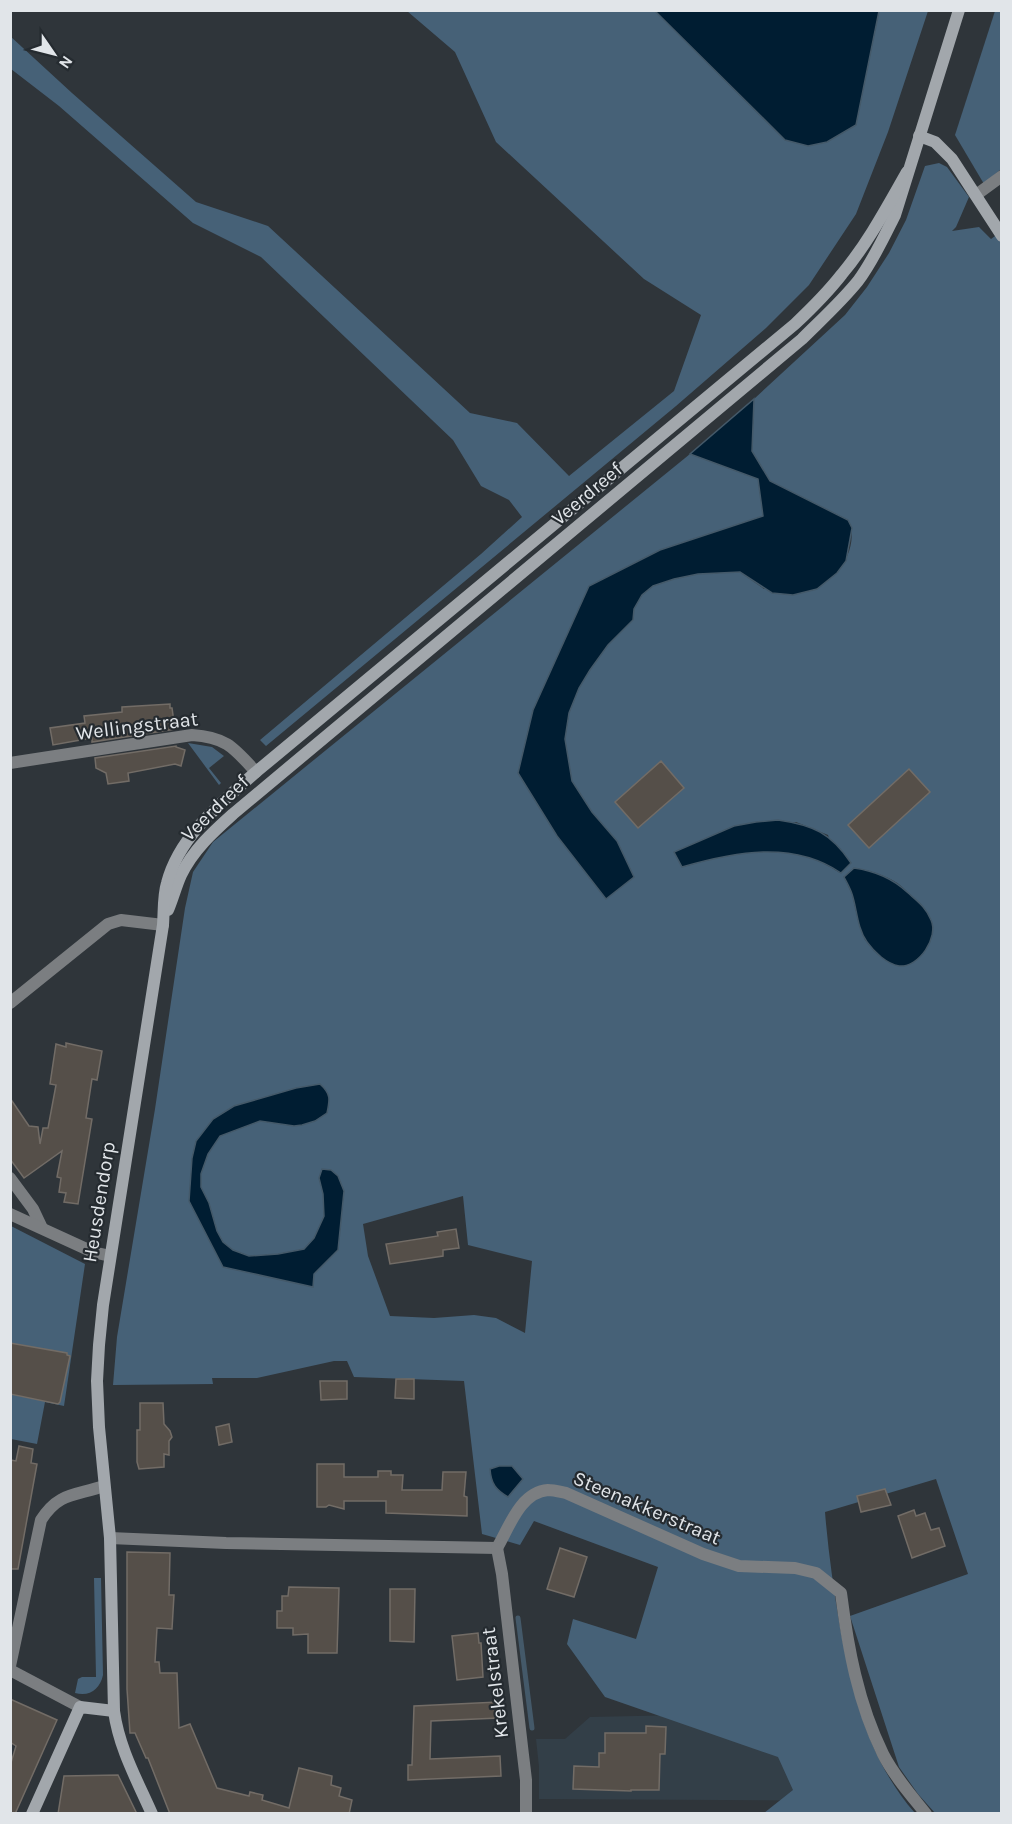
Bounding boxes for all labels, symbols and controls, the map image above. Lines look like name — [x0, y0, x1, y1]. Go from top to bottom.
north arrow — [24, 24, 84, 84]
text: N — [55, 52, 77, 72]
street label: Veerdreef — [547, 458, 627, 530]
street label: Wellingstraat — [75, 707, 200, 745]
street label: Veerdreef — [176, 770, 254, 846]
street label: Heusdendorp — [78, 1140, 120, 1264]
street label: Steenakkerstraat — [570, 1467, 725, 1550]
street label: Krekelstraat — [477, 1626, 513, 1740]

